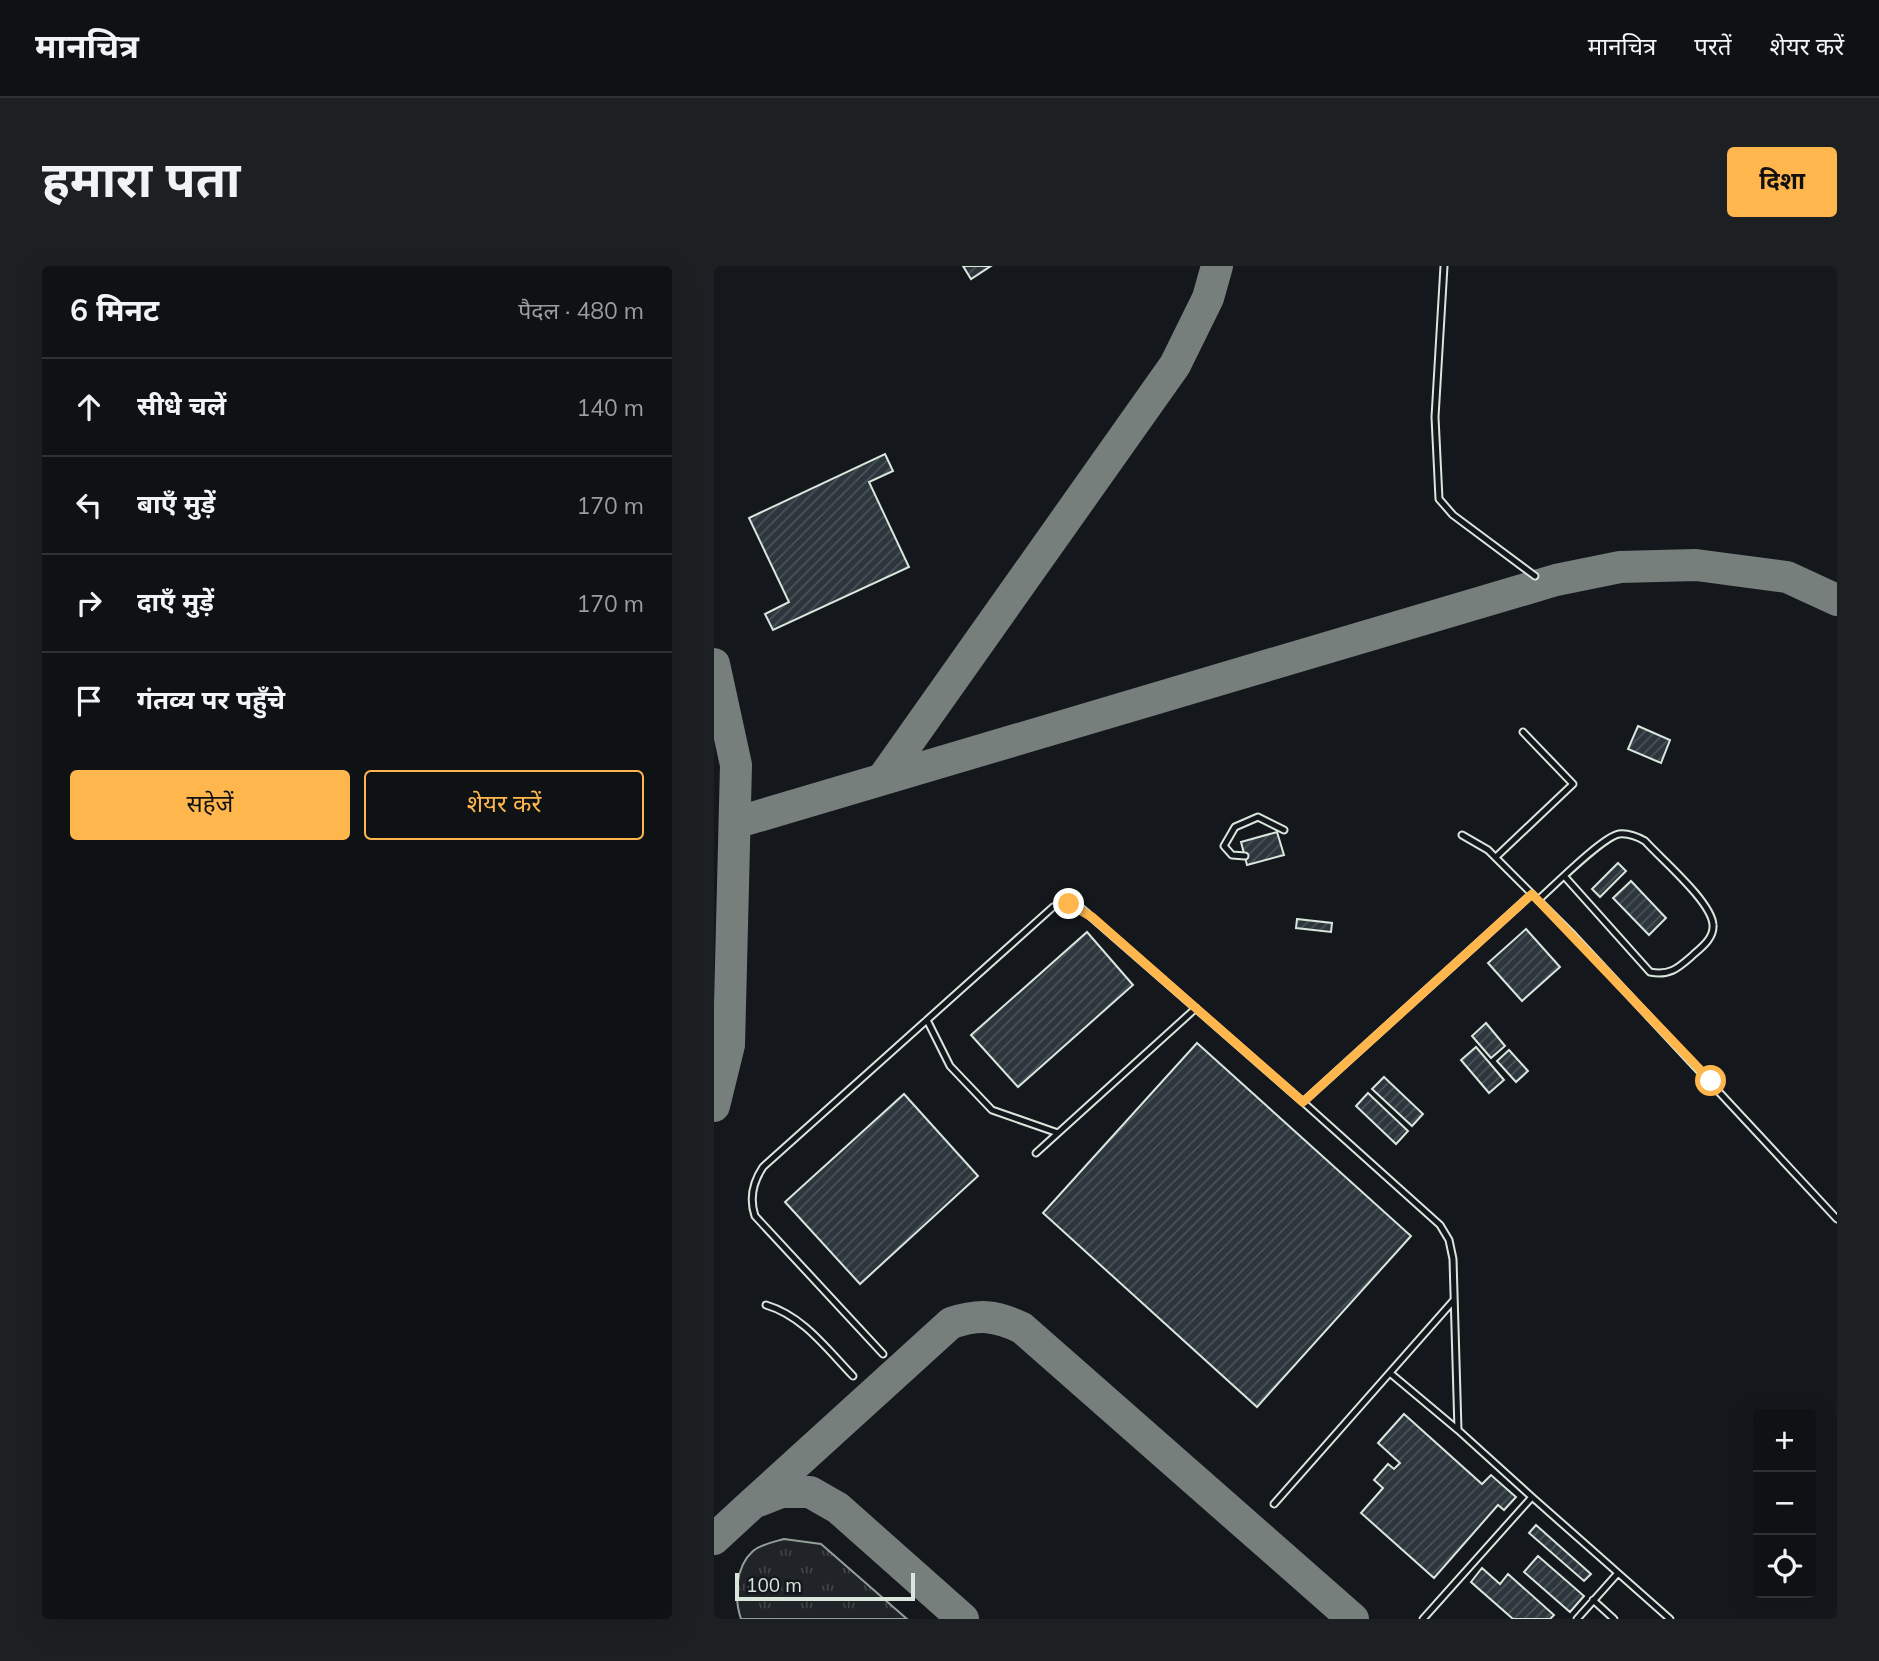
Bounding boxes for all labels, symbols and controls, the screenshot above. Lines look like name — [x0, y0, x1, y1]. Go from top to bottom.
text: मानचित्र — [35, 25, 139, 66]
text: मानचित्र — [1588, 31, 1656, 61]
text: परतें — [1694, 31, 1731, 61]
text: शेयर करें — [1769, 31, 1844, 61]
button: दिशा — [1727, 147, 1837, 217]
text: हमारा पता — [42, 148, 240, 209]
text: 6 मिनट — [70, 291, 159, 329]
text: पैदल · 480 m — [518, 296, 644, 325]
icon: ahead — [70, 388, 108, 426]
text: सीधे चलें — [137, 389, 226, 422]
text: 140 m — [576, 393, 644, 422]
icon: left — [70, 486, 108, 524]
text: बाएँ मुड़ें — [137, 487, 215, 520]
text: 170 m — [576, 491, 644, 520]
icon: right — [70, 584, 108, 622]
text: दाएँ मुड़ें — [137, 585, 214, 618]
text: 170 m — [576, 589, 644, 618]
icon: arrive — [70, 682, 108, 720]
text: गंतव्य पर पहुँचे — [137, 683, 285, 716]
button: सहेजें — [70, 770, 350, 840]
button: शेयर करें — [364, 770, 644, 840]
route end — [1053, 888, 1084, 919]
route start — [1695, 1065, 1726, 1096]
map controls — [1753, 1409, 1816, 1598]
button: + — [1753, 1409, 1816, 1472]
button: − — [1753, 1472, 1816, 1535]
button: locate — [1753, 1535, 1816, 1598]
scale bar — [735, 1570, 915, 1602]
text: 100 m — [746, 1573, 802, 1597]

